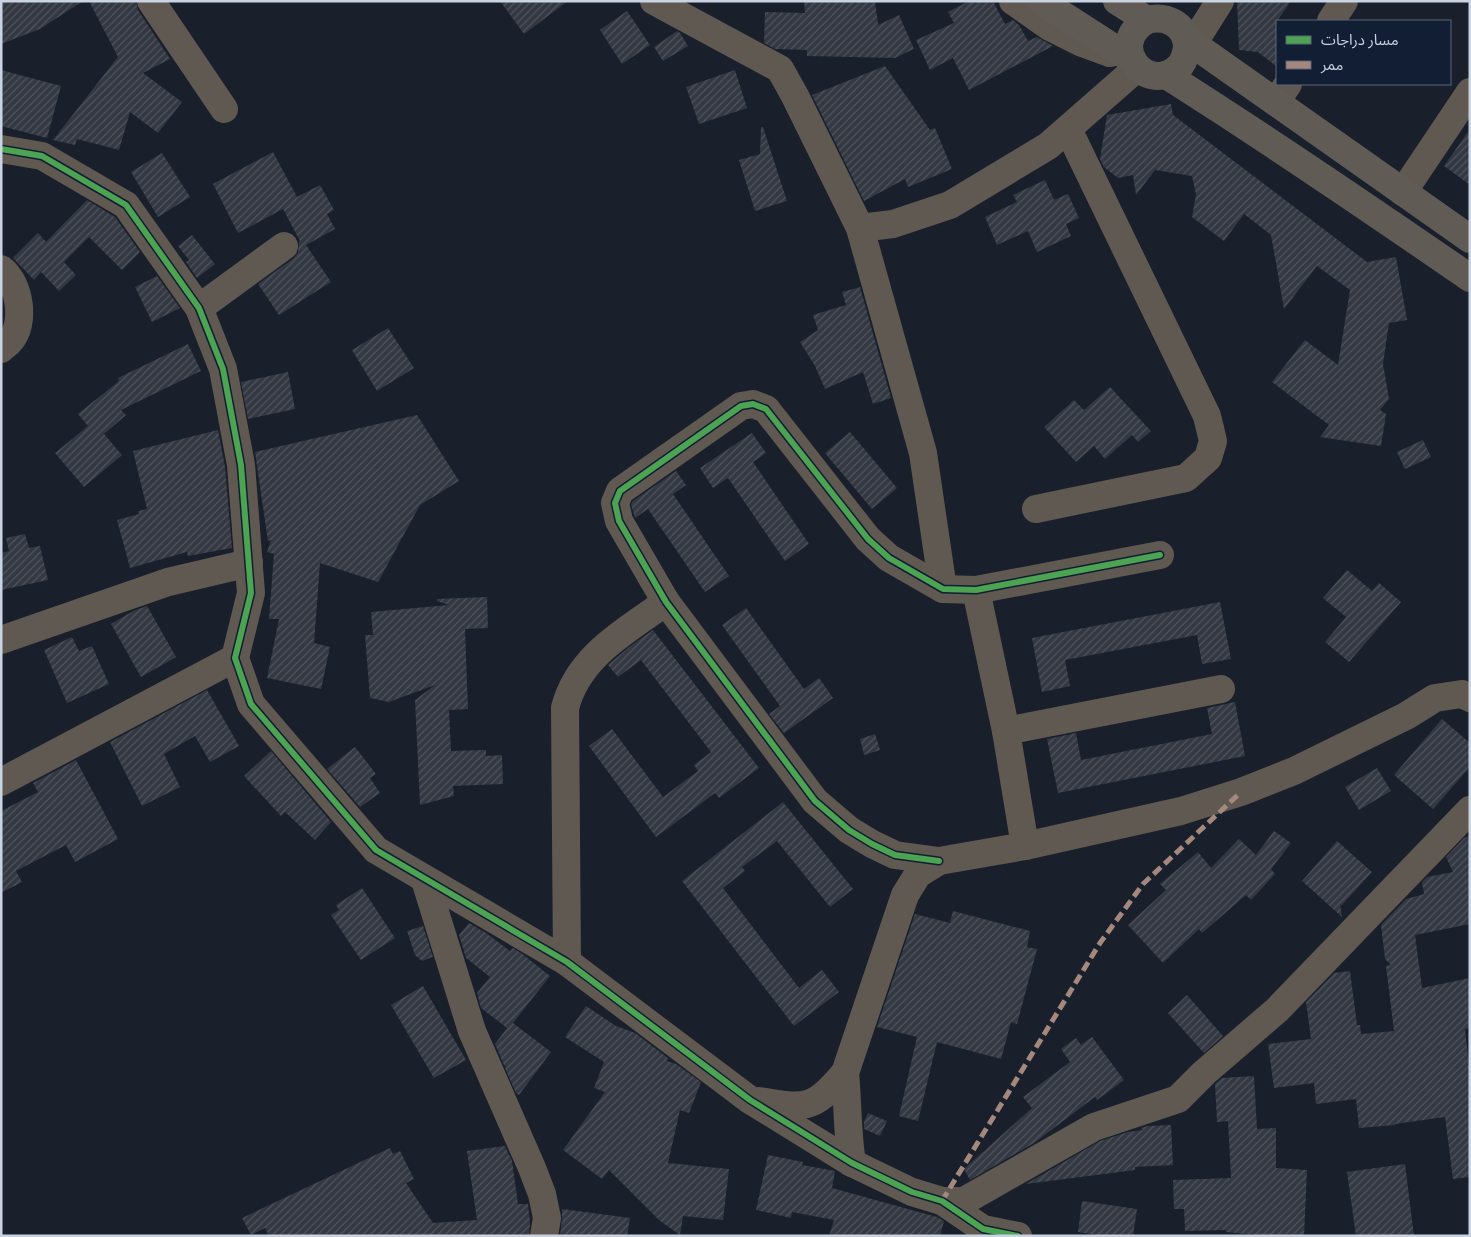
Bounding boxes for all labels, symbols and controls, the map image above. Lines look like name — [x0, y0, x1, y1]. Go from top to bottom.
legend — [1276, 20, 1451, 85]
text: مسار دراجات — [1321, 31, 1399, 49]
text: ممر — [1320, 56, 1344, 74]

